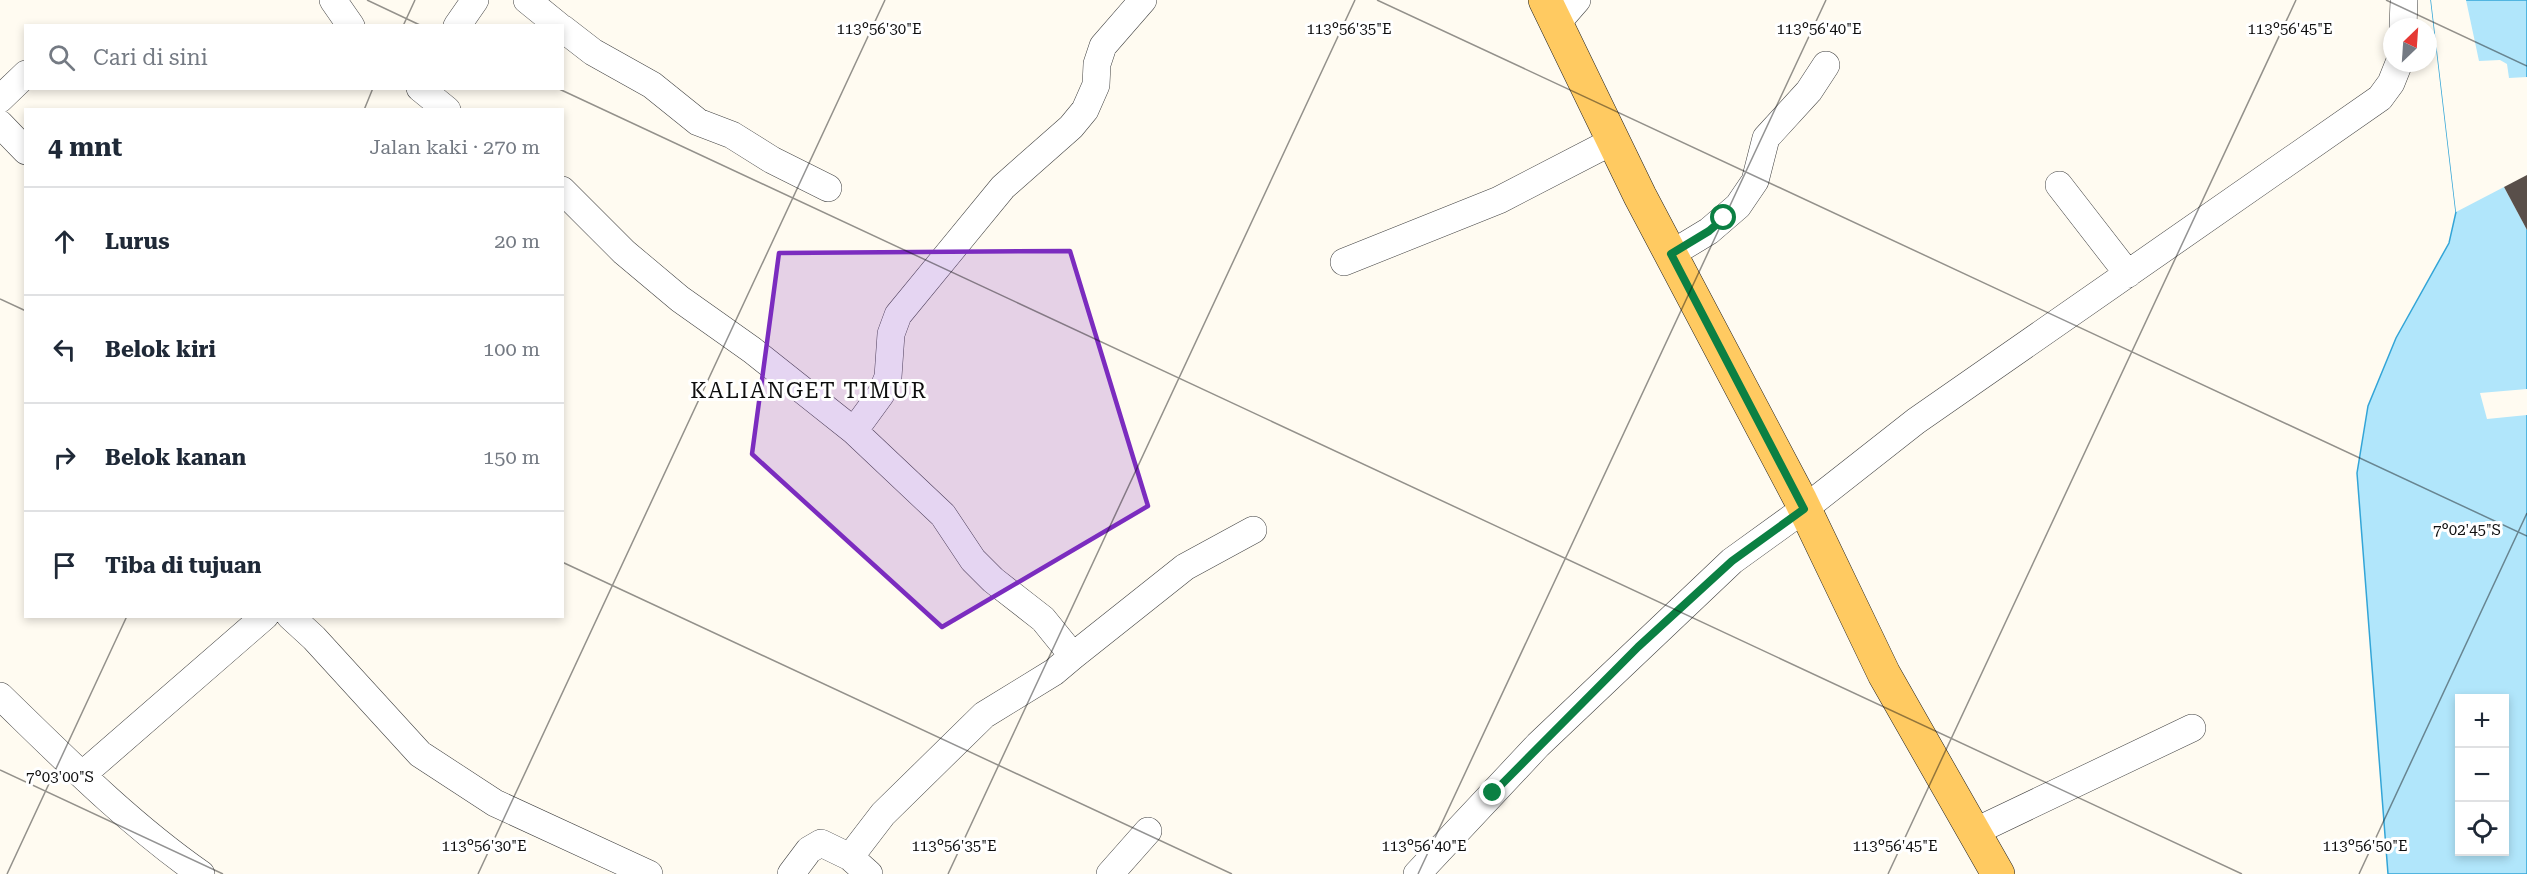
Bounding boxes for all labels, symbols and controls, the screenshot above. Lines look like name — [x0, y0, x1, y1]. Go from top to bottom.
north arrow — [2383, 18, 2437, 72]
text: 113°56'30"E — [836, 20, 922, 38]
text: 113°56'35"E — [1306, 20, 1392, 38]
text: 113°56'40"E — [1776, 20, 1862, 38]
text: 113°56'45"E — [2247, 20, 2333, 38]
search box — [24, 24, 564, 90]
icon: search — [45, 41, 78, 74]
text: Cari di sini — [93, 45, 208, 70]
text: 4 mnt — [48, 132, 122, 162]
text: Jalan kaki · 270 m — [369, 135, 540, 159]
route start — [1710, 204, 1736, 230]
icon: ahead — [48, 225, 81, 258]
text: Lurus — [105, 229, 170, 254]
text: 20 m — [494, 229, 540, 253]
icon: left — [48, 333, 81, 366]
text: Belok kiri — [105, 337, 216, 362]
text: 100 m — [483, 337, 540, 361]
district label: KALIANGET TIMUR — [690, 378, 928, 403]
icon: right — [48, 441, 81, 474]
text: Belok kanan — [105, 445, 246, 470]
text: 150 m — [483, 445, 540, 469]
text: 7°02'45"S — [2433, 521, 2501, 539]
icon: arrive — [48, 549, 81, 582]
text: Tiba di tujuan — [105, 553, 261, 578]
map controls — [2455, 694, 2509, 856]
button: + — [2455, 694, 2509, 748]
button: − — [2455, 748, 2509, 802]
text: 7°03'00"S — [26, 768, 94, 786]
route end — [1479, 779, 1505, 805]
button: locate — [2455, 802, 2509, 856]
text: 113°56'30"E — [441, 837, 527, 855]
text: 113°56'35"E — [911, 837, 997, 855]
text: 113°56'40"E — [1381, 837, 1467, 855]
text: 113°56'45"E — [1852, 837, 1938, 855]
text: 113°56'50"E — [2322, 837, 2408, 855]

